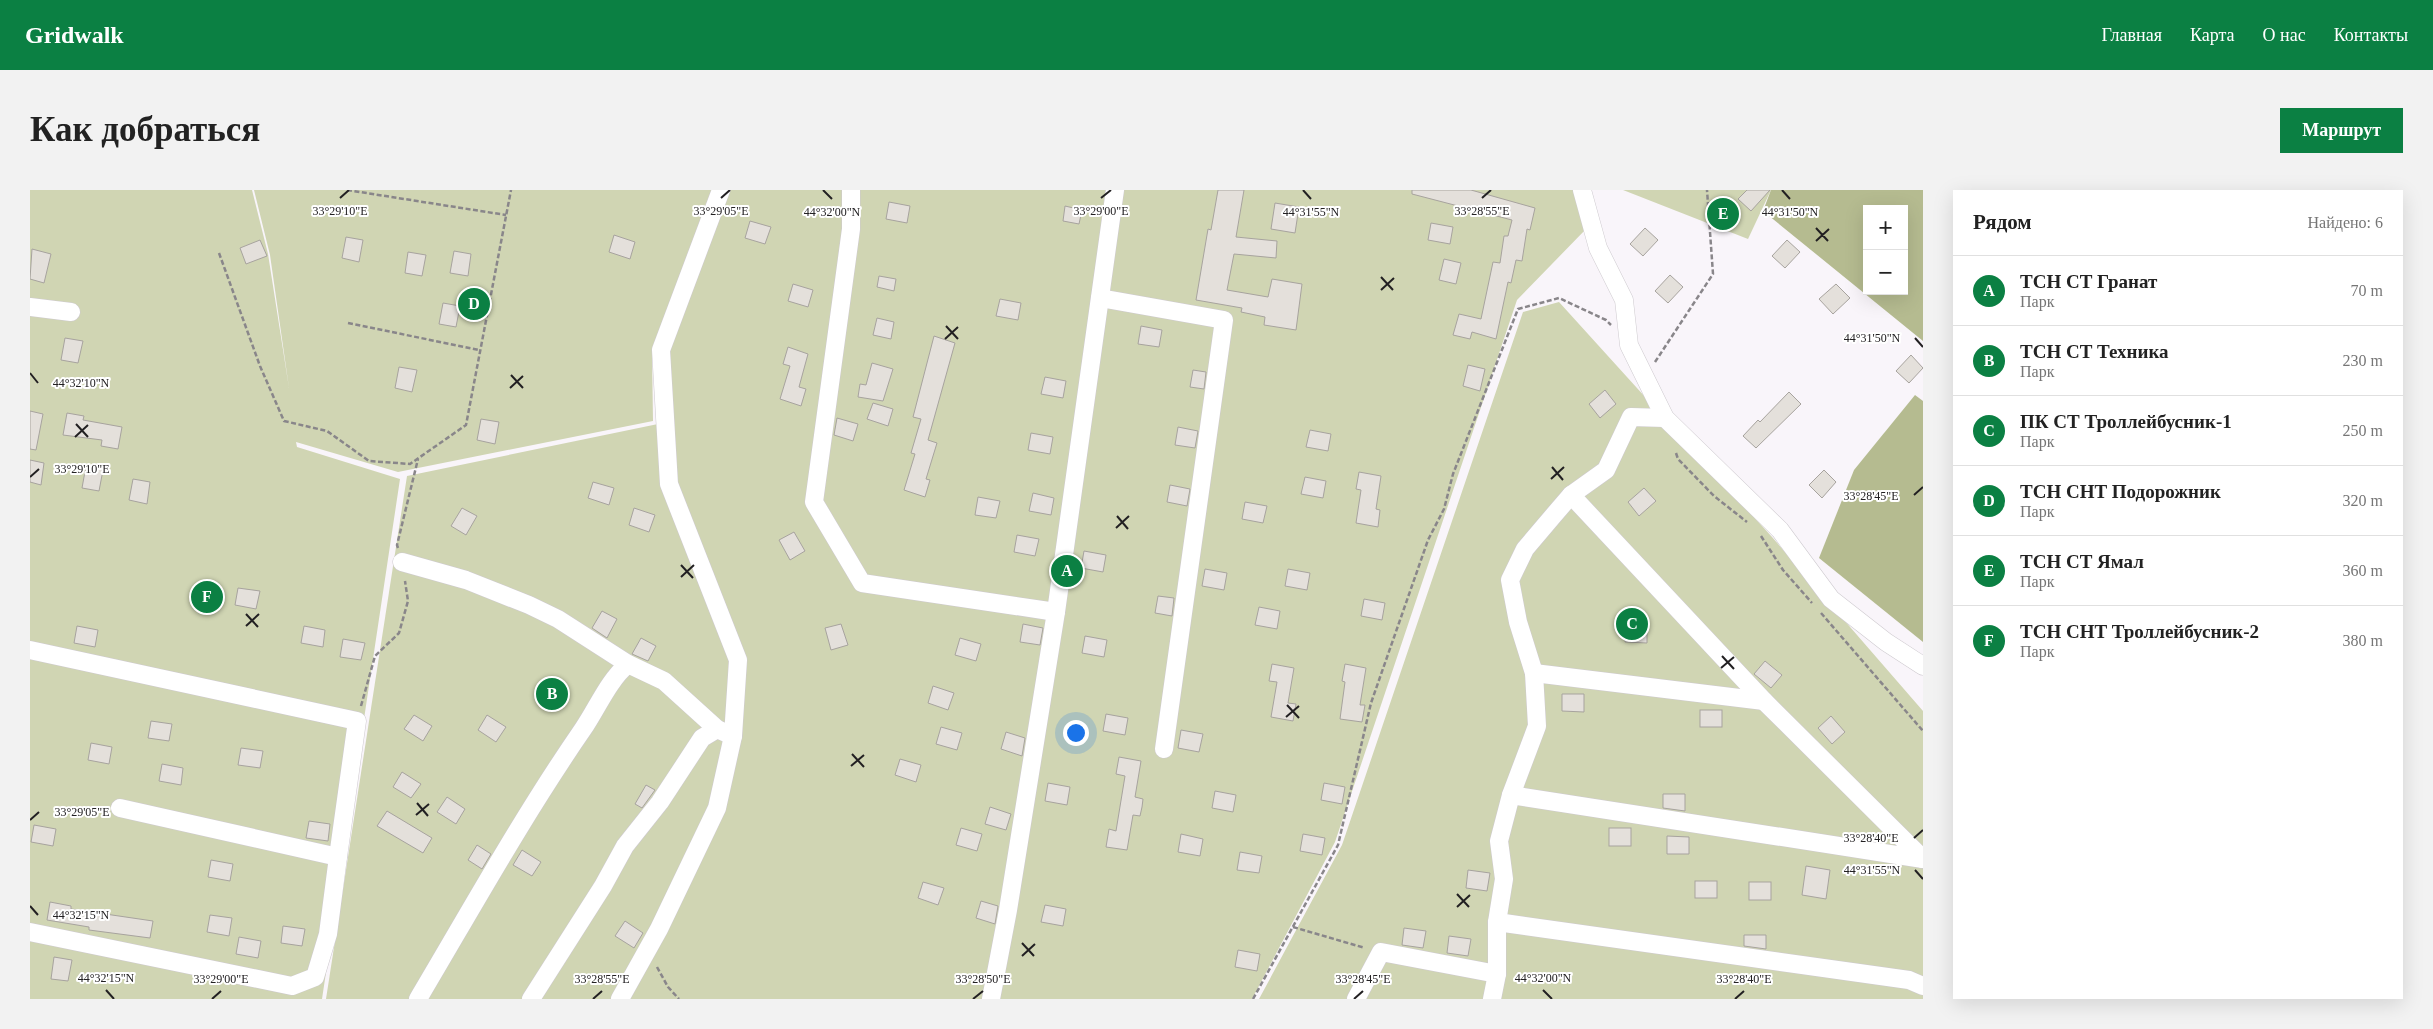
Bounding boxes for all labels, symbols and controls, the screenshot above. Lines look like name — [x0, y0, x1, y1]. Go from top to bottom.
text: Gridwalk — [25, 22, 124, 48]
text: Главная — [2102, 25, 2162, 45]
text: Карта — [2190, 25, 2235, 45]
text: О нас — [2263, 25, 2306, 45]
text: Контакты — [2334, 25, 2408, 45]
button: Маршрут — [2280, 108, 2403, 153]
text: Как добраться — [30, 110, 260, 149]
pin: E — [1707, 195, 1739, 233]
text: 33°29'10"E — [312, 204, 368, 218]
text: 33°29'05"E — [693, 204, 749, 218]
text: 33°29'00"E — [1073, 204, 1129, 218]
text: 33°28'55"E — [1454, 204, 1510, 218]
text: 44°32'00"N — [804, 205, 861, 219]
text: 44°31'55"N — [1283, 205, 1340, 219]
text: 44°31'50"N — [1762, 205, 1819, 219]
map controls — [1863, 205, 1908, 295]
button: + — [1863, 205, 1908, 250]
text: Рядом — [1973, 210, 2032, 234]
text: Найдено: 6 — [2308, 214, 2383, 231]
button: − — [1863, 250, 1908, 295]
text: ТСН СТ Гранат — [2020, 271, 2157, 292]
text: A — [1983, 282, 1995, 299]
text: 70 m — [2351, 282, 2383, 299]
pin: D — [458, 285, 490, 323]
text: Парк — [2020, 293, 2054, 310]
text: 44°31'50"N — [1844, 331, 1901, 345]
text: ТСН СТ Техника — [2020, 341, 2169, 362]
text: B — [1984, 352, 1994, 369]
text: 230 m — [2343, 352, 2383, 369]
text: Парк — [2020, 363, 2054, 380]
text: 44°32'10"N — [53, 376, 110, 390]
text: ПК СТ Троллейбусник-1 — [2020, 411, 2232, 432]
text: C — [1983, 422, 1995, 439]
text: 250 m — [2343, 422, 2383, 439]
text: Парк — [2020, 433, 2054, 450]
text: 33°29'10"E — [54, 462, 110, 476]
text: ТСН СНТ Подорожник — [2020, 481, 2221, 502]
text: 33°28'45"E — [1843, 489, 1899, 503]
text: D — [1983, 492, 1995, 509]
text: 320 m — [2343, 492, 2383, 509]
text: Парк — [2020, 503, 2054, 520]
text: ТСН СТ Ямал — [2020, 551, 2144, 572]
pin: A — [1051, 552, 1083, 590]
text: E — [1984, 562, 1994, 579]
text: 360 m — [2343, 562, 2383, 579]
text: Парк — [2020, 573, 2054, 590]
pin: F — [191, 578, 223, 616]
pin: C — [1616, 605, 1648, 643]
text: ТСН СНТ Троллейбусник-2 — [2020, 621, 2259, 642]
text: F — [1984, 632, 1994, 649]
text: 380 m — [2343, 632, 2383, 649]
text: Парк — [2020, 643, 2054, 660]
pin: B — [536, 675, 568, 713]
your location — [1063, 720, 1089, 746]
text: 33°29'05"E — [54, 805, 110, 819]
text: 33°28'40"E — [1843, 831, 1899, 845]
text: 44°31'55"N — [1844, 863, 1901, 877]
text: 44°32'15"N — [53, 908, 110, 922]
text: 44°32'15"N — [78, 971, 135, 985]
text: 44°32'00"N — [1515, 971, 1572, 985]
text: 33°29'00"E — [193, 972, 249, 986]
text: 33°28'55"E — [574, 972, 630, 986]
text: 33°28'50"E — [955, 972, 1011, 986]
text: 33°28'45"E — [1335, 972, 1391, 986]
text: 33°28'40"E — [1716, 972, 1772, 986]

